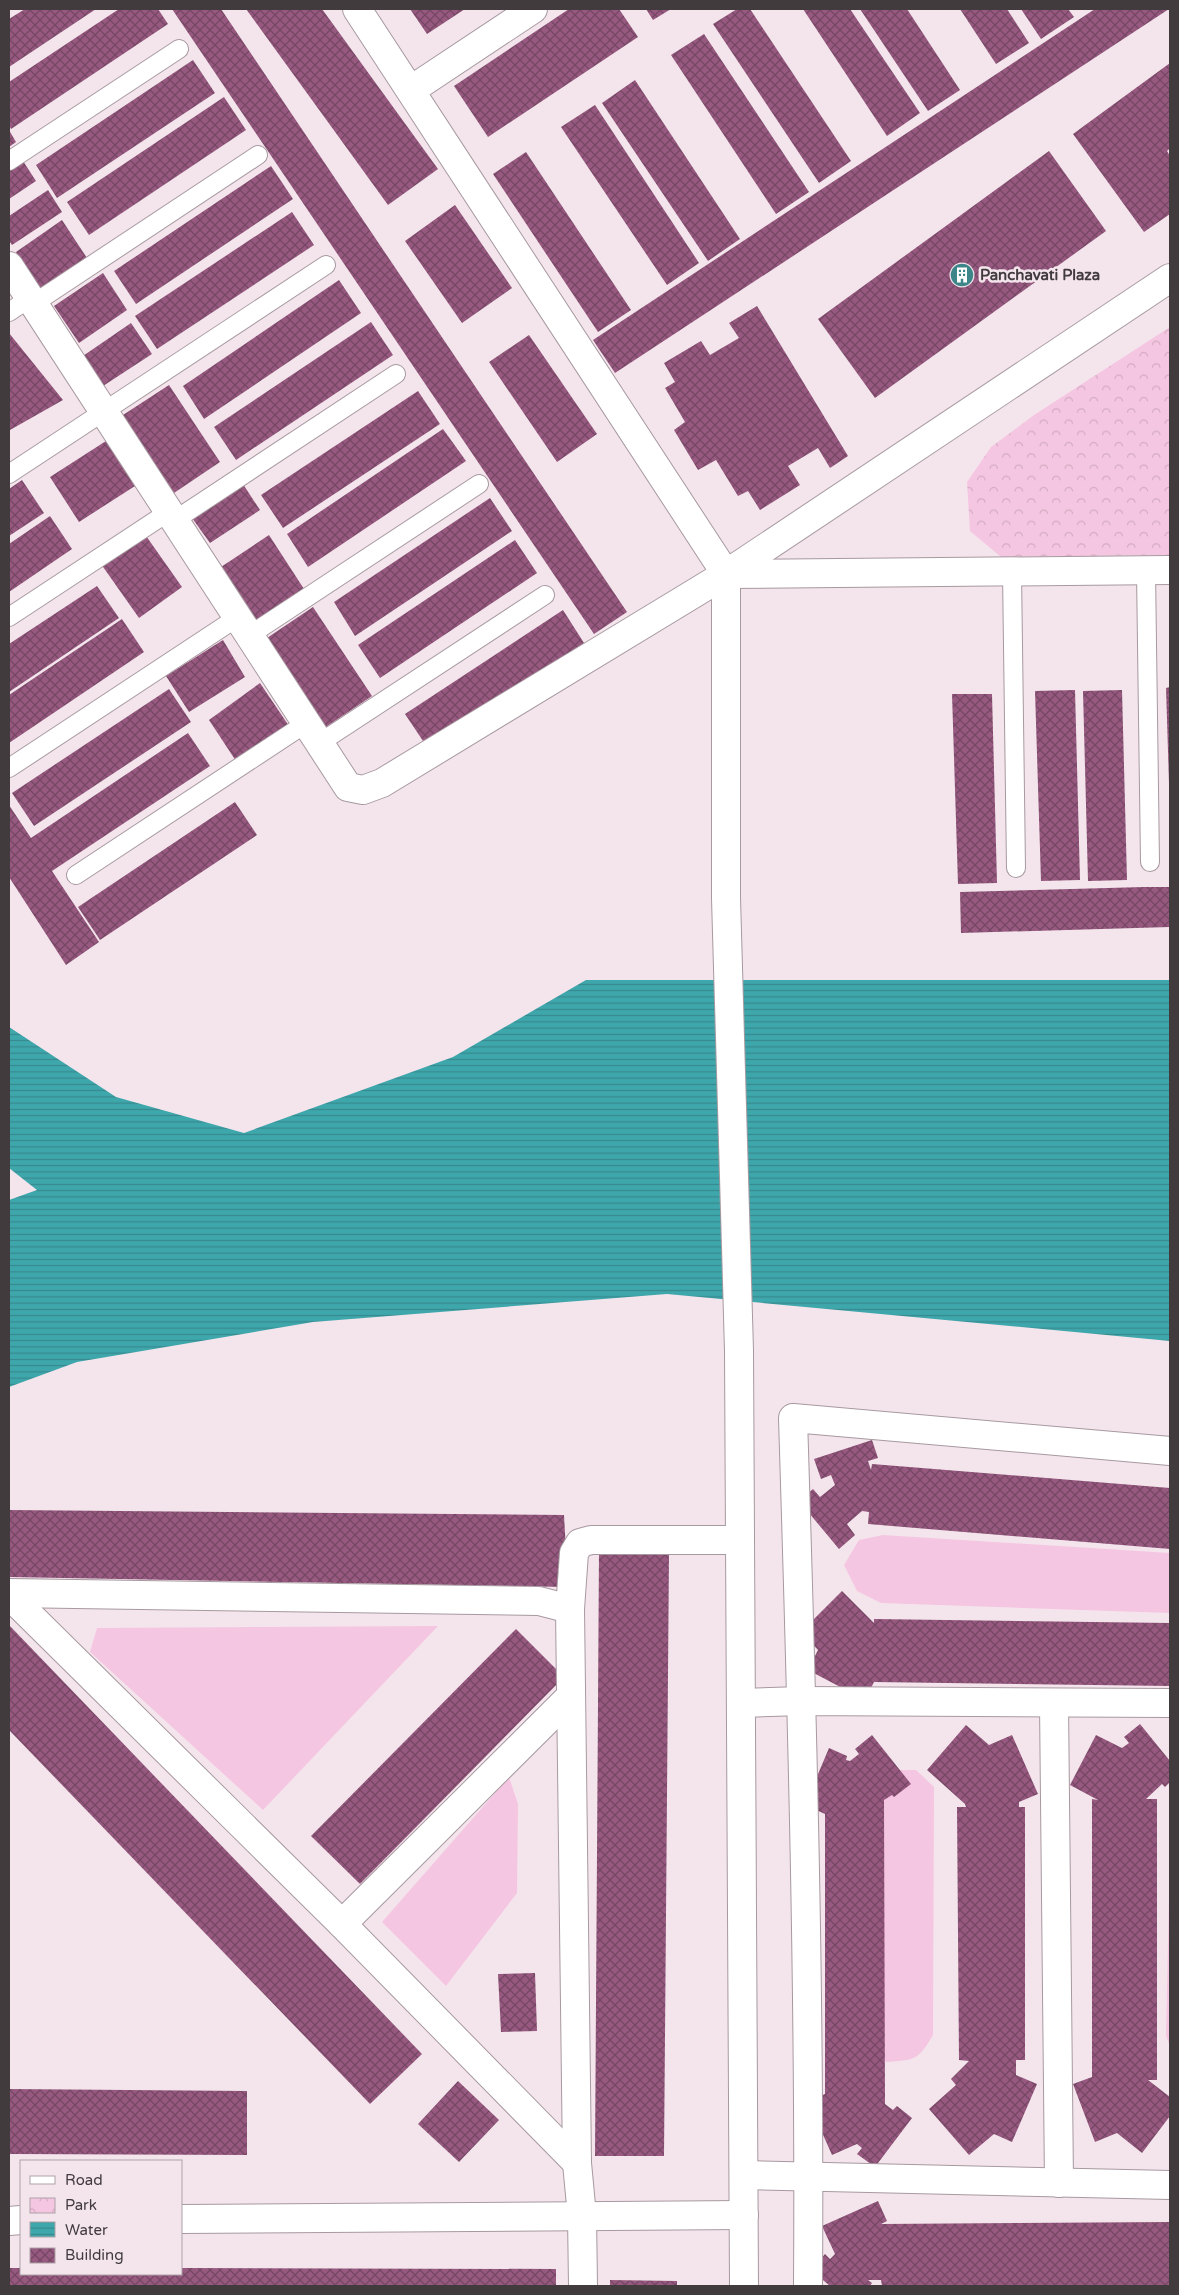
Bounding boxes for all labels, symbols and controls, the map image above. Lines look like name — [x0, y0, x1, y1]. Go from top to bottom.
building icon: Panchavati Plaza — [949, 262, 975, 288]
place label: Panchavati Plaza — [980, 266, 1100, 284]
legend — [20, 2160, 182, 2275]
text: Road — [65, 2171, 103, 2189]
text: Park — [65, 2196, 97, 2214]
text: Water — [65, 2221, 108, 2239]
text: Building — [65, 2246, 124, 2264]

